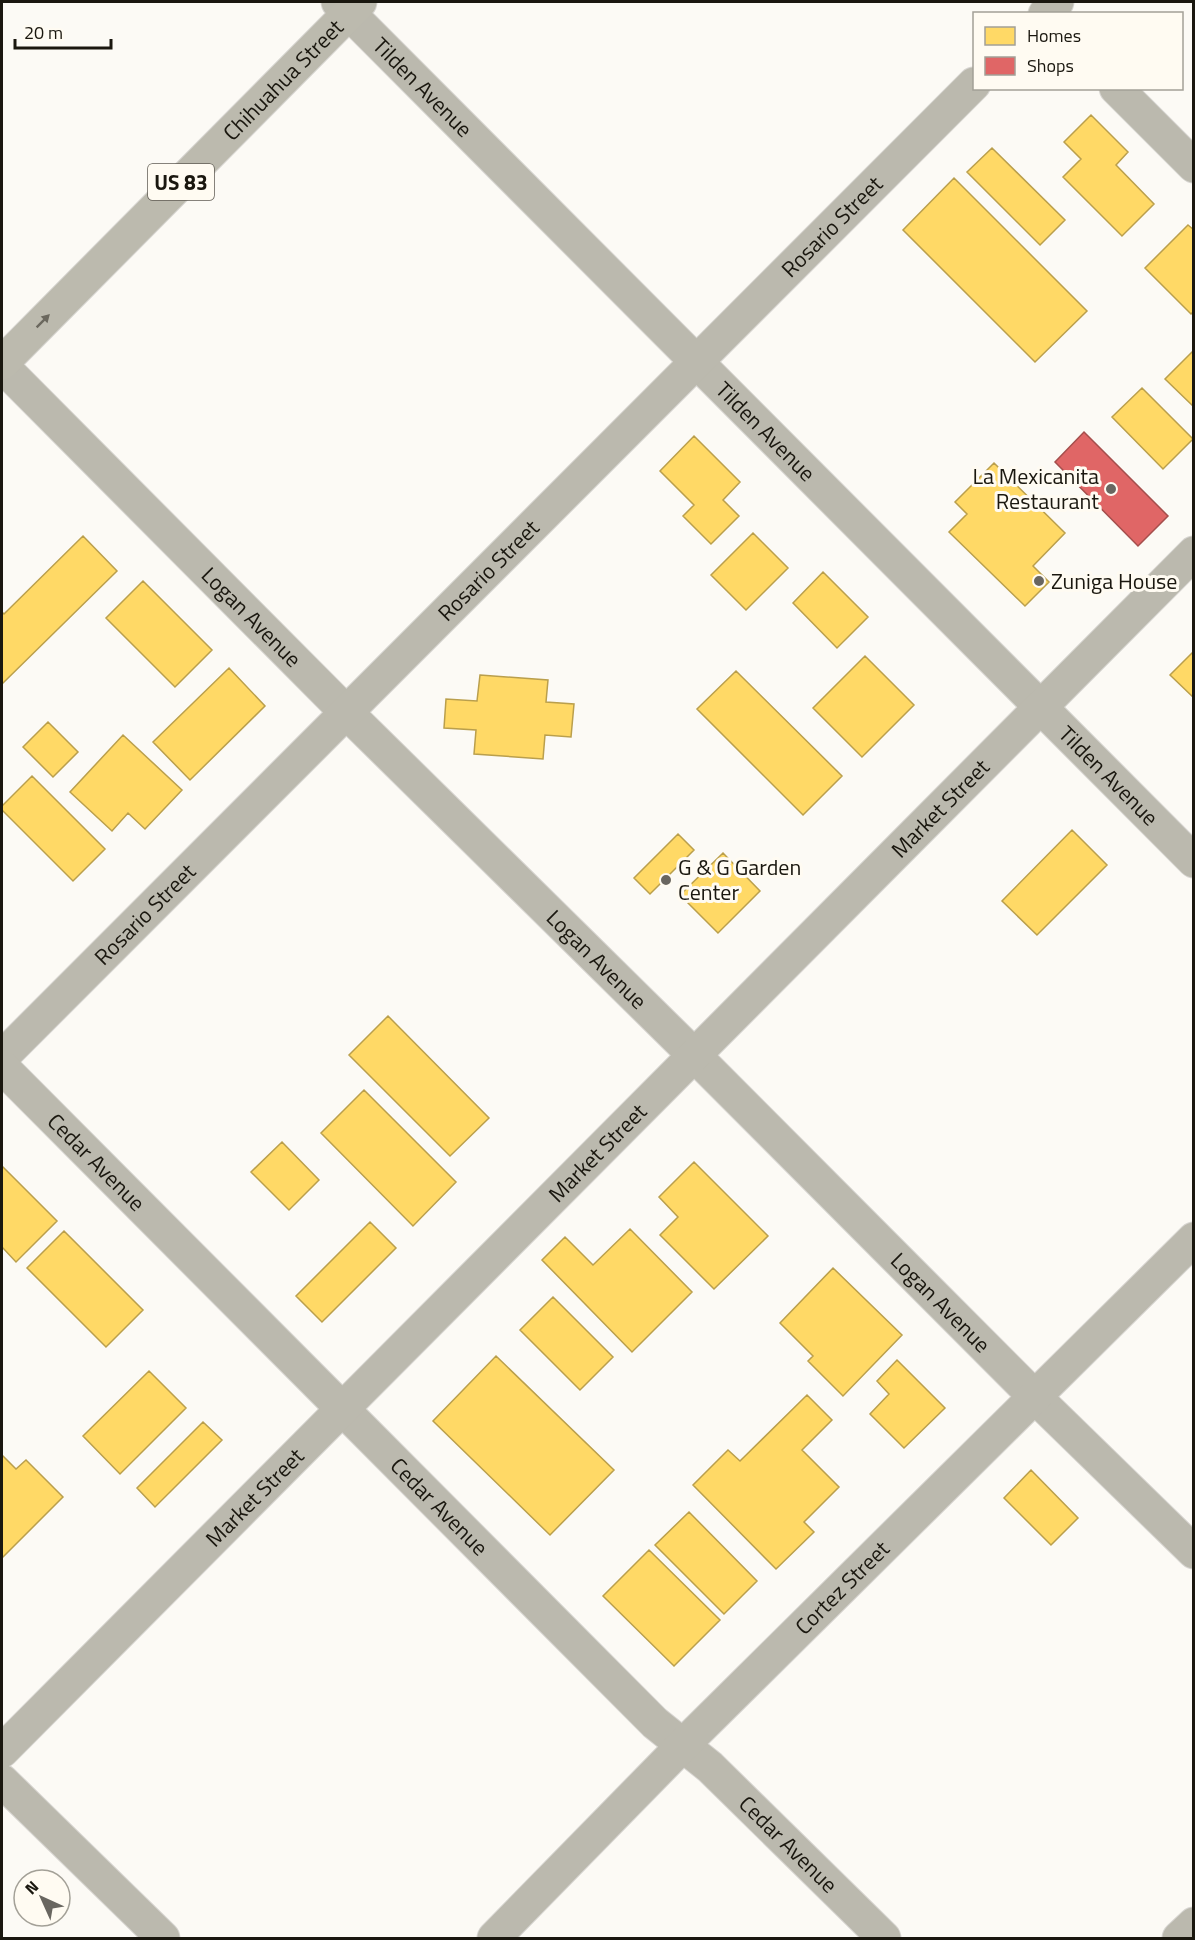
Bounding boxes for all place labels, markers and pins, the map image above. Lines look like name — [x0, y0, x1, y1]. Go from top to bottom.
place label: La Mexicanita Restaurant — [972, 459, 1099, 518]
marker: La Mexicanita Restaurant — [1104, 482, 1118, 496]
place label: Zuniga House — [1051, 564, 1177, 598]
marker: Zuniga House — [1032, 574, 1046, 588]
place label: G & G Garden Center — [678, 850, 801, 909]
marker: G & G Garden Center — [659, 873, 673, 887]

